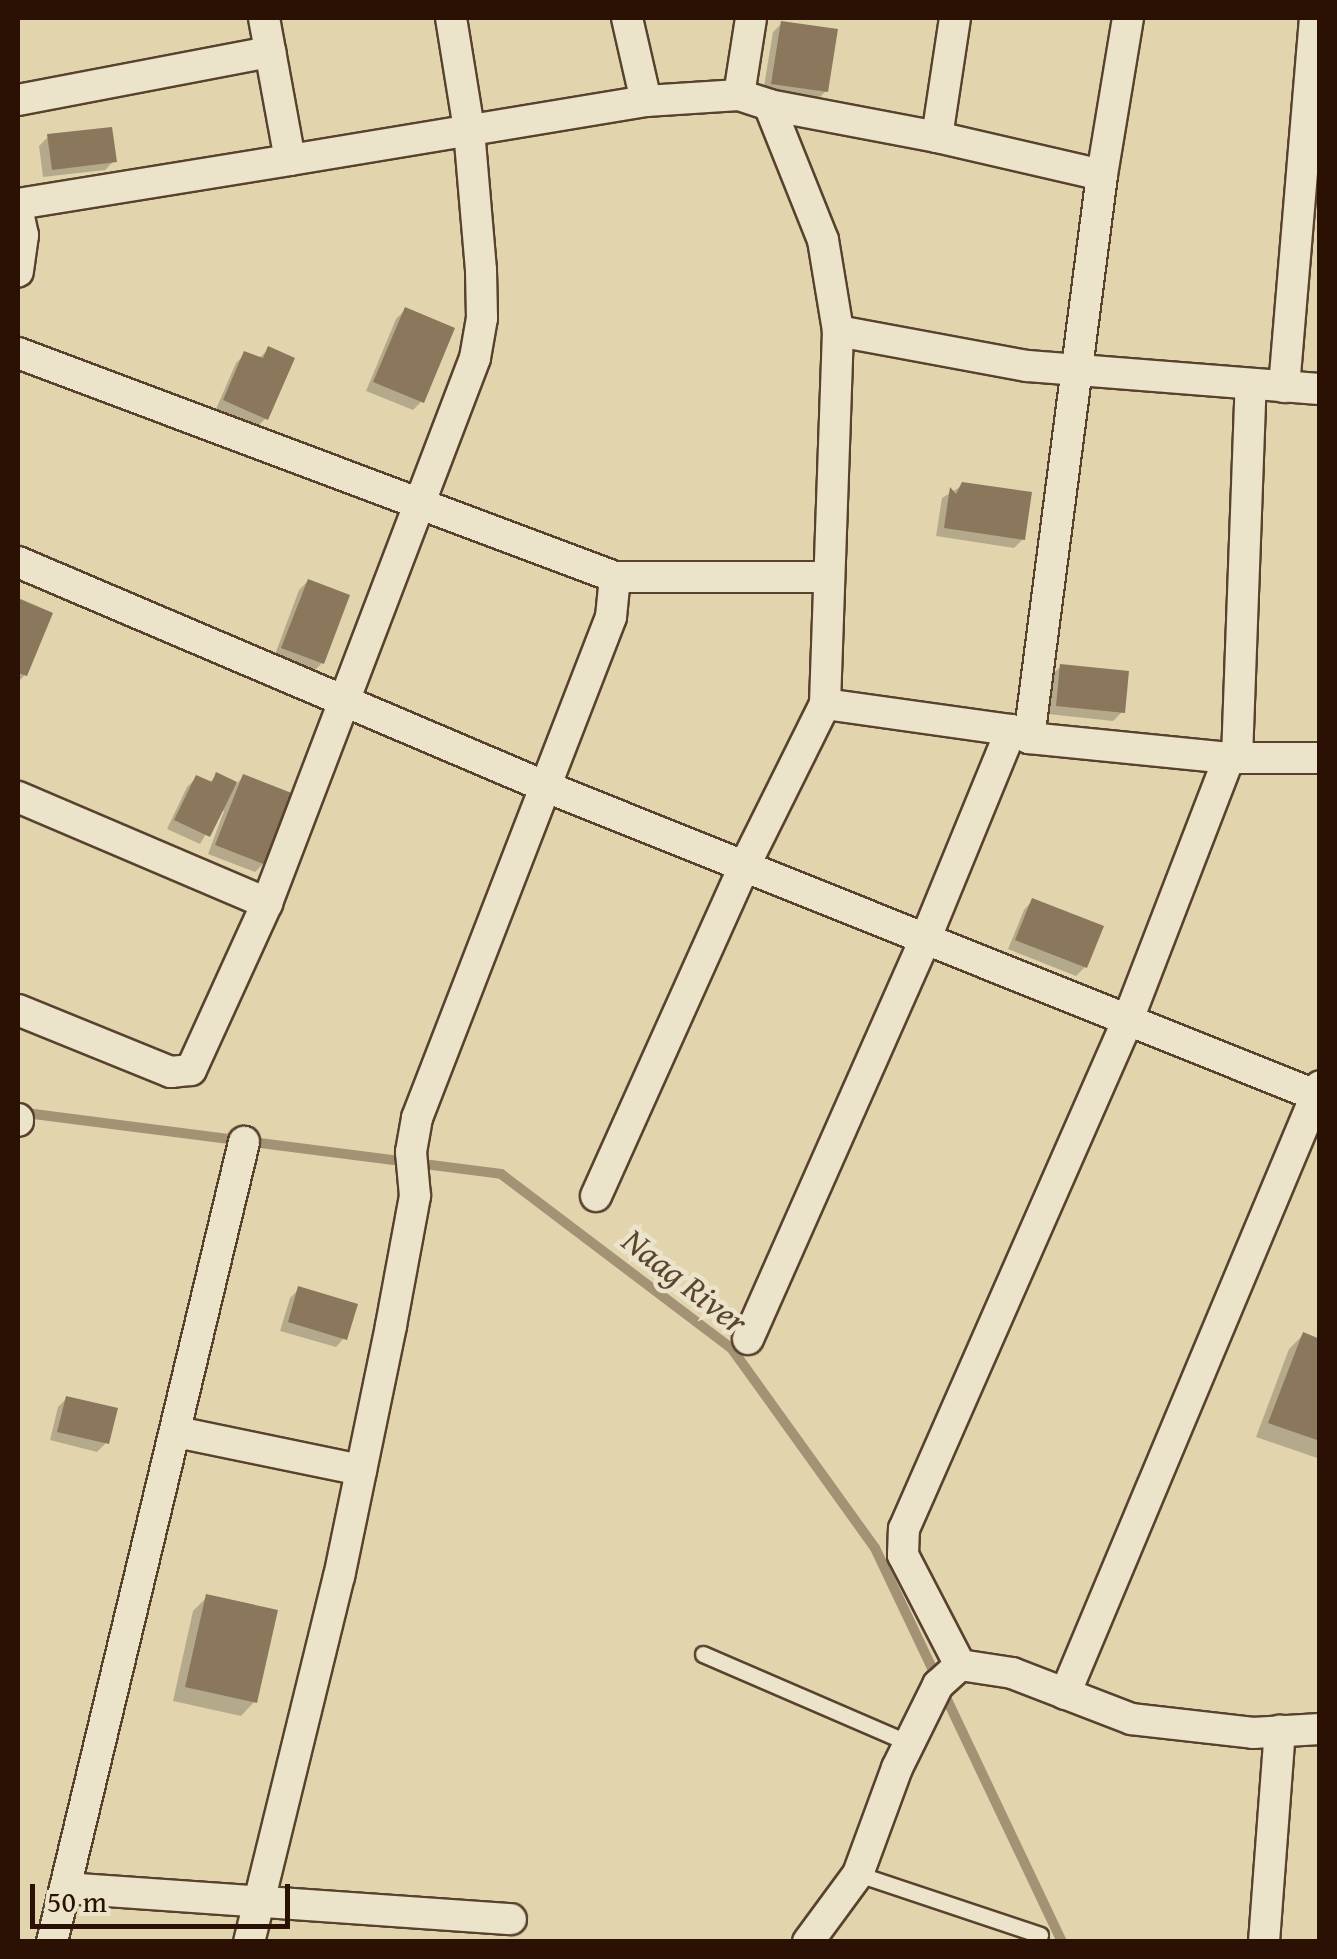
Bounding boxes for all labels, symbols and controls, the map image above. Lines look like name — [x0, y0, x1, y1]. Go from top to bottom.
water label: Naag River — [614, 1219, 756, 1343]
scale bar — [35, 1864, 295, 1926]
text: 50 m — [47, 1879, 107, 1923]

